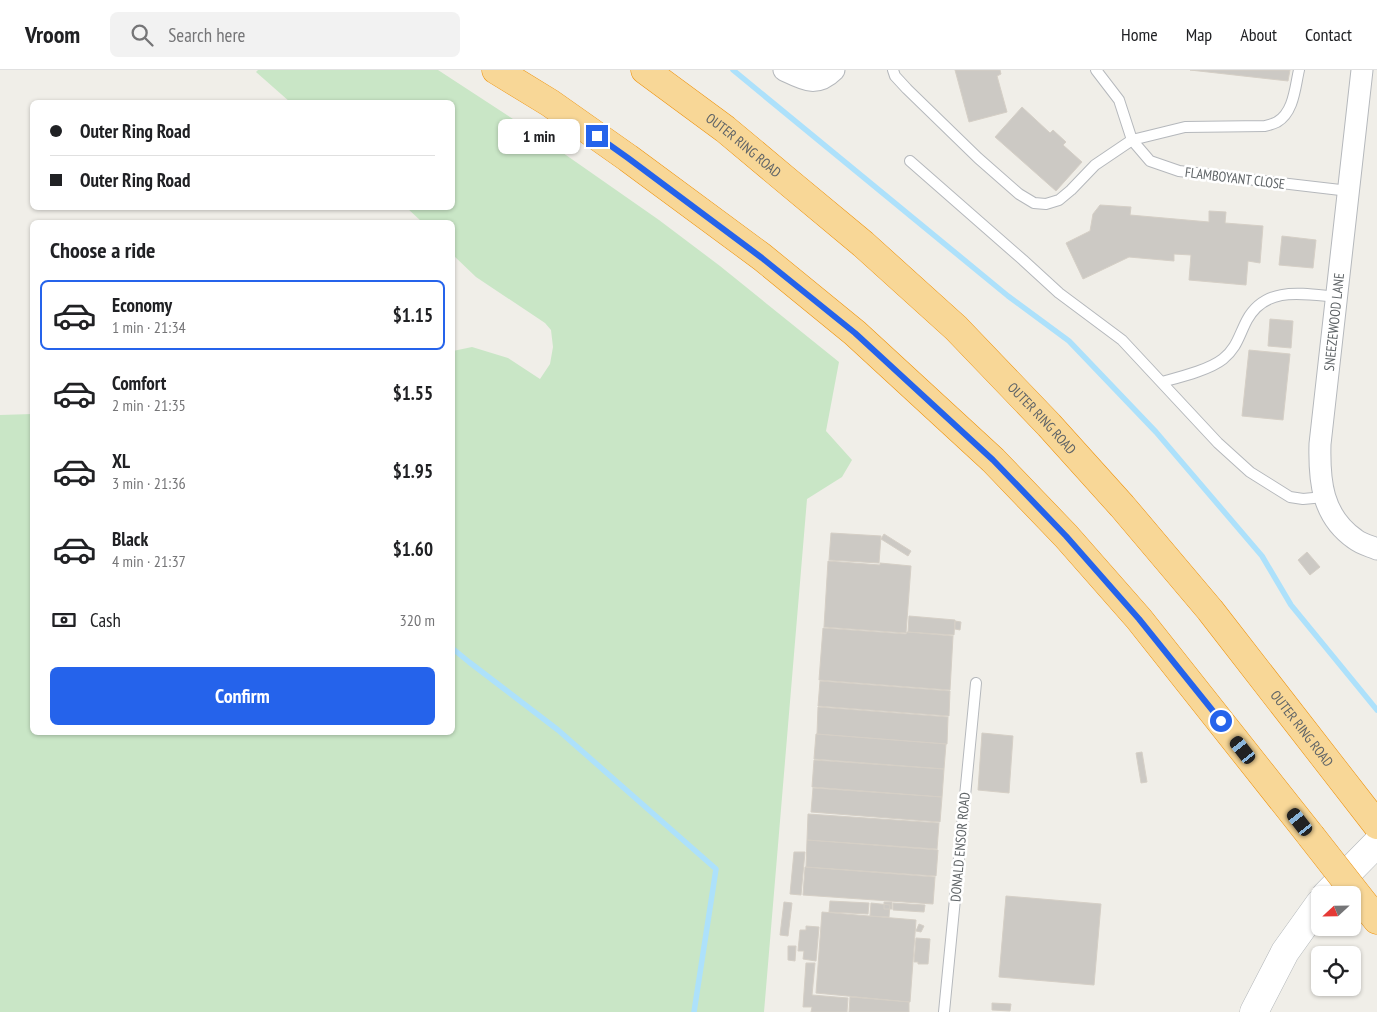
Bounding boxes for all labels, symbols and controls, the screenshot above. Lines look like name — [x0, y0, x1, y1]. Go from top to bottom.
search box — [110, 12, 460, 57]
text: Vroom — [25, 19, 80, 50]
icon: search — [128, 21, 156, 49]
text: Search here — [168, 23, 245, 47]
text: Home — [1121, 23, 1158, 46]
text: Map — [1186, 23, 1212, 46]
text: About — [1240, 23, 1277, 46]
text: Contact — [1305, 23, 1352, 46]
street label: OUTER RING ROAD — [702, 109, 785, 181]
callout: 1 min — [497, 118, 580, 154]
text: Outer Ring Road — [80, 119, 190, 143]
route end — [586, 125, 608, 147]
text: 1 min — [523, 126, 555, 146]
street label: FLAMBOYANT CLOSE — [1184, 163, 1286, 193]
text: Outer Ring Road — [80, 168, 190, 192]
text: Choose a ride — [50, 236, 155, 264]
street label: SNEEZEWOOD LANE — [1320, 272, 1348, 372]
icon: car — [52, 293, 97, 338]
text: Economy — [112, 293, 172, 317]
text: $1.15 — [393, 303, 433, 327]
text: 1 min · 21:34 — [112, 317, 186, 337]
icon: car — [52, 371, 97, 416]
text: Comfort — [112, 371, 166, 395]
street label: OUTER RING ROAD — [1004, 379, 1080, 458]
text: $1.55 — [393, 381, 433, 405]
text: 2 min · 21:35 — [112, 395, 186, 415]
icon: car — [52, 449, 97, 494]
text: XL — [112, 449, 130, 473]
text: $1.95 — [393, 459, 433, 483]
text: 3 min · 21:36 — [112, 473, 186, 493]
icon: car — [52, 527, 97, 572]
text: Black — [112, 527, 148, 551]
text: $1.60 — [393, 537, 433, 561]
text: 4 min · 21:37 — [112, 551, 186, 571]
icon: cash — [50, 606, 78, 634]
text: Cash — [90, 608, 121, 632]
text: 320 m — [400, 610, 435, 630]
button: Confirm — [50, 667, 435, 725]
street label: OUTER RING ROAD — [1267, 687, 1337, 770]
route start — [1210, 710, 1232, 732]
car — [1227, 734, 1258, 766]
street label: DONALD ENSOR ROAD — [946, 791, 974, 903]
car — [1284, 806, 1315, 838]
north arrow — [1311, 886, 1361, 936]
map controls — [1311, 886, 1361, 996]
button: locate — [1311, 946, 1361, 996]

